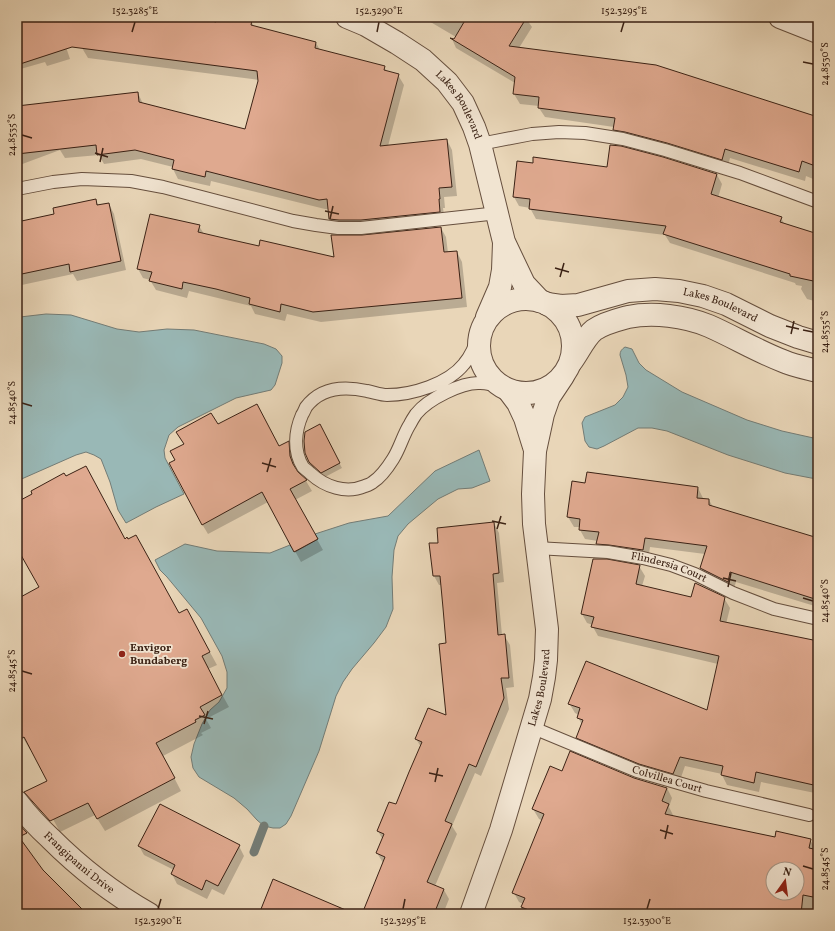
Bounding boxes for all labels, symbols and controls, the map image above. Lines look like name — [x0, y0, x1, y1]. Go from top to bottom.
text: 152.3285°E — [112, 4, 158, 18]
text: 152.3290°E — [355, 4, 403, 18]
text: 152.3295°E — [601, 4, 647, 18]
text: 24.8530°S — [818, 42, 832, 86]
street label: Lakes Boulevard — [432, 67, 485, 141]
text: 24.8535°S — [5, 114, 19, 156]
street label: Lakes Boulevard — [682, 285, 760, 326]
text: 24.8535°S — [818, 311, 832, 353]
text: 24.8540°S — [5, 381, 19, 425]
street label: Flindersia Court — [630, 549, 709, 586]
text: 24.8540°S — [818, 579, 832, 623]
place label: Envigor Bundaberg — [130, 641, 187, 669]
text: 24.8545°S — [5, 649, 19, 693]
marker: Envigor Bundaberg — [117, 649, 127, 659]
street label: Lakes Boulevard — [525, 649, 554, 728]
street label: Colvillea Court — [629, 762, 704, 797]
street label: Frangipanni Drive — [40, 828, 117, 897]
text: 24.8545°S — [818, 847, 832, 891]
north arrow — [765, 861, 805, 901]
text: N — [781, 865, 793, 881]
text: 152.3290°E — [134, 914, 182, 928]
text: 152.3295°E — [380, 914, 426, 928]
text: 152.3300°E — [623, 914, 671, 928]

